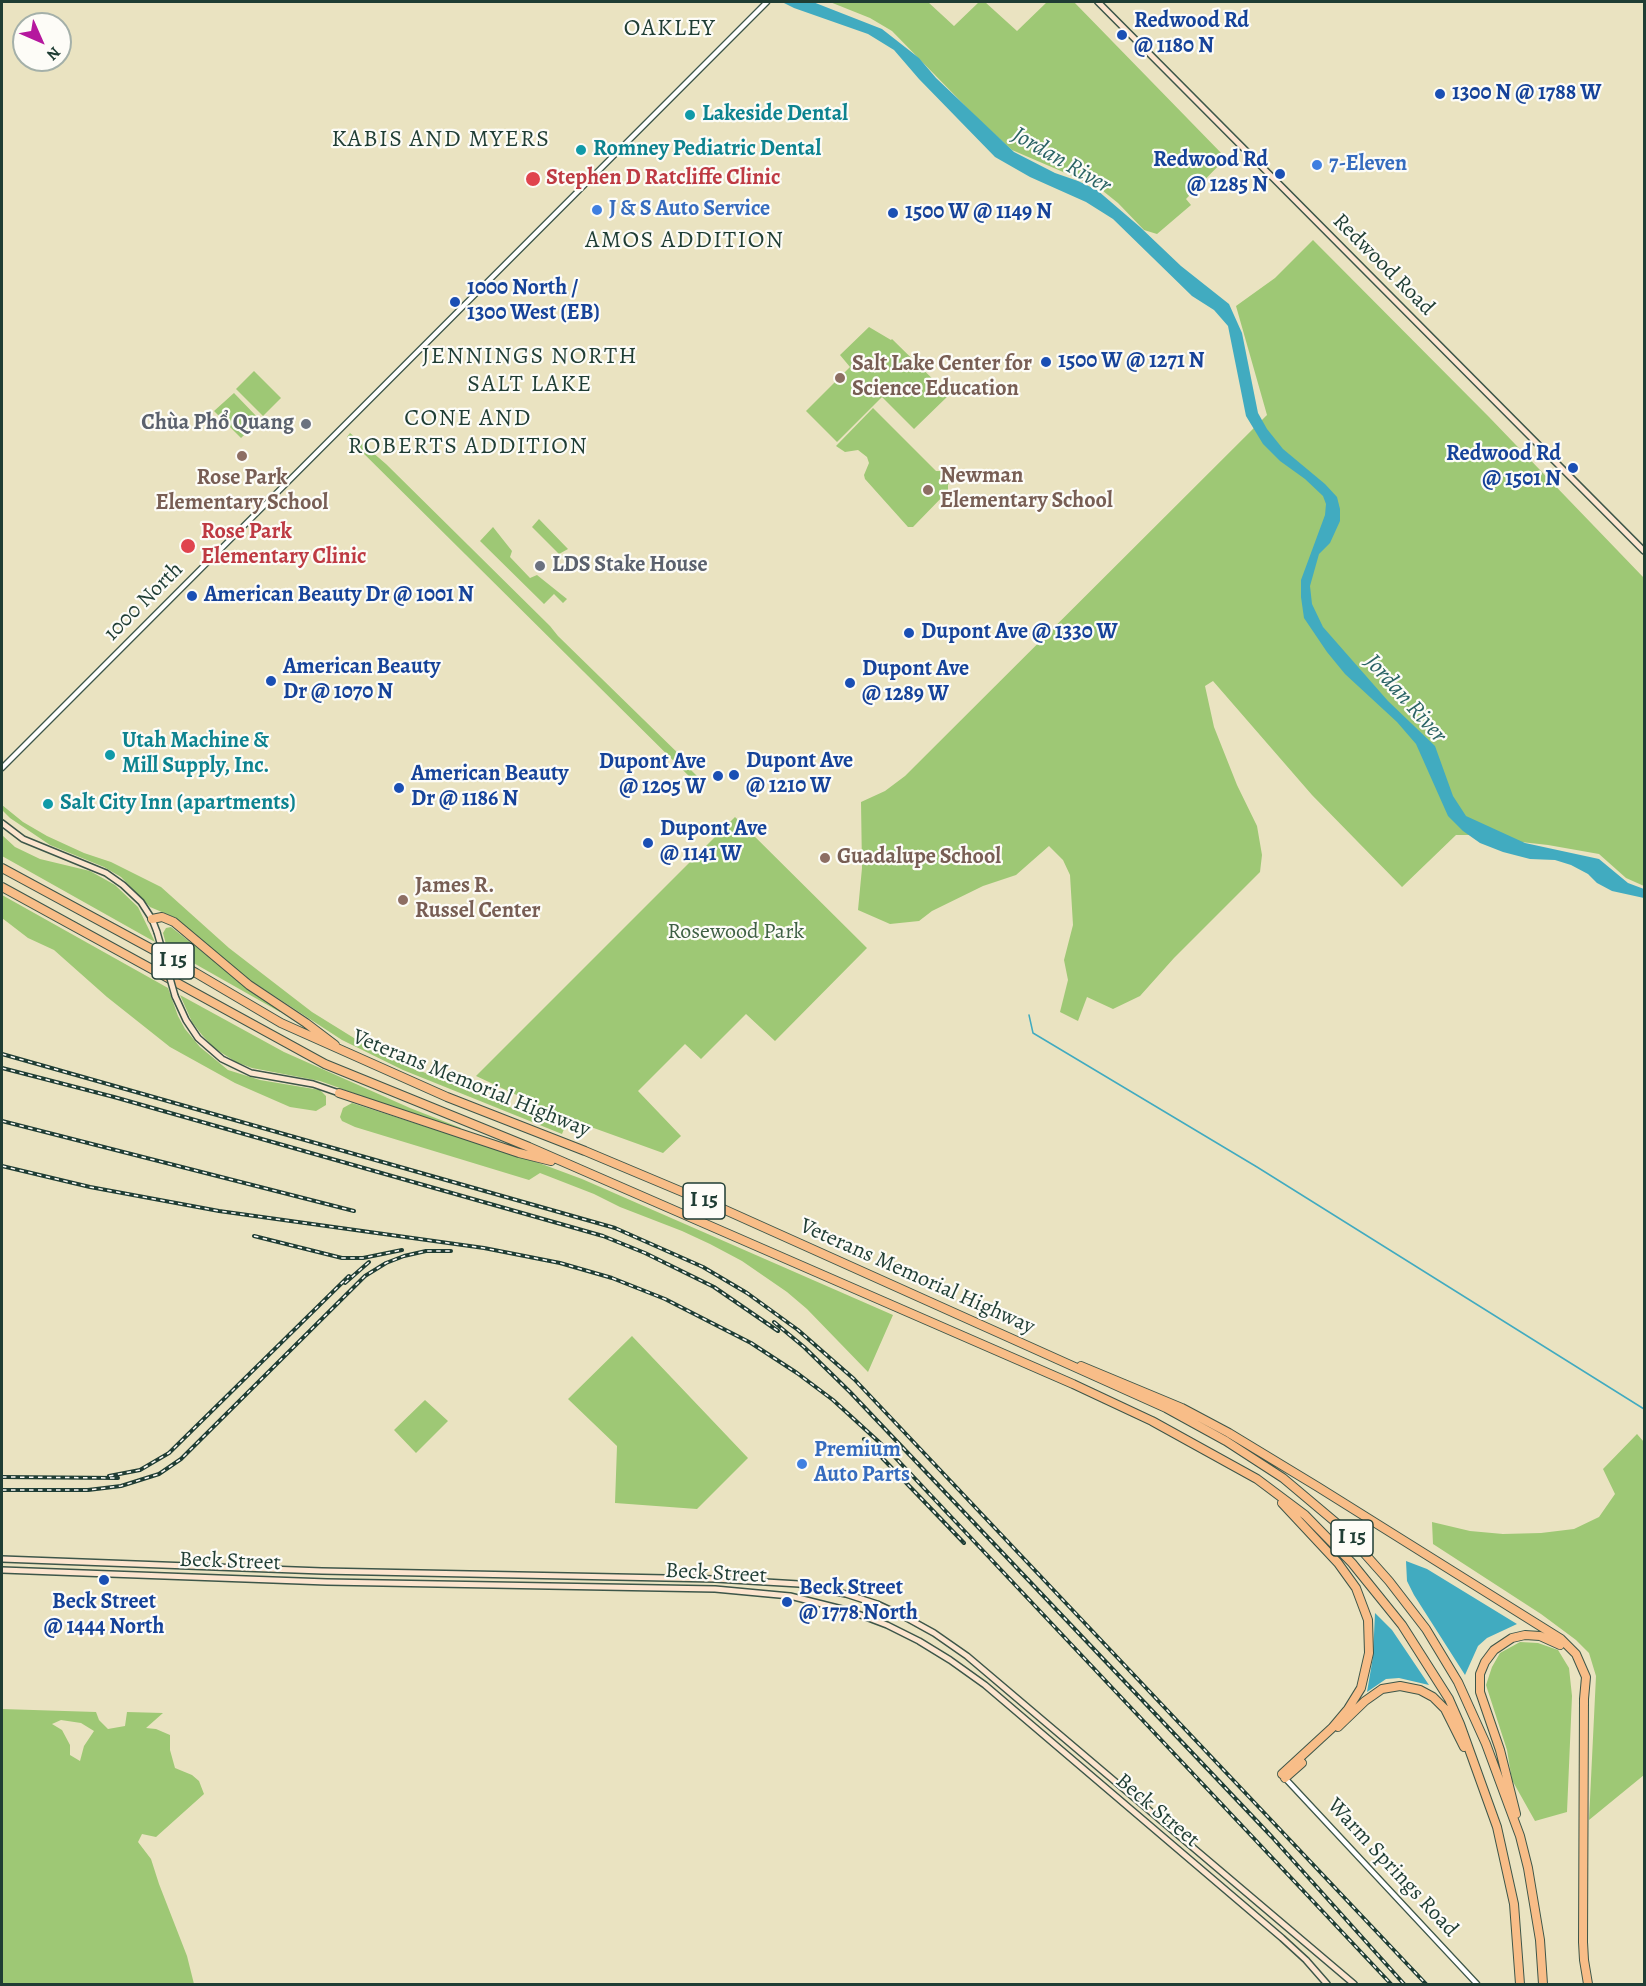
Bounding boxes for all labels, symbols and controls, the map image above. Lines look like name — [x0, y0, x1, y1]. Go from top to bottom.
place label: Redwood Rd @ 1180 N — [1134, 9, 1249, 60]
north arrow — [12, 12, 72, 72]
district label: OAKLEY — [624, 15, 716, 43]
marker: Redwood Rd @ 1180 N — [1115, 28, 1129, 42]
text: N — [41, 41, 65, 65]
place label: 1300 N @ 1788 W — [1452, 81, 1601, 107]
marker: 1300 N @ 1788 W — [1433, 87, 1447, 101]
place label: Lakeside Dental — [702, 102, 848, 128]
marker: Lakeside Dental — [683, 108, 697, 122]
water label: Jordan River — [1006, 121, 1116, 201]
district label: KABIS AND MYERS — [331, 126, 551, 154]
place label: Romney Pediatric Dental — [593, 137, 821, 163]
marker: Romney Pediatric Dental — [574, 143, 588, 157]
place label: Redwood Rd @ 1285 N — [1153, 148, 1268, 200]
place label: 7-Eleven — [1329, 152, 1407, 178]
marker: 7-Eleven — [1310, 158, 1324, 172]
place label: Stephen D Ratcliffe Clinic — [546, 166, 780, 192]
marker: Redwood Rd @ 1285 N — [1273, 167, 1287, 181]
marker: Stephen D Ratcliffe Clinic — [524, 170, 542, 188]
place label: J & S Auto Service — [609, 197, 770, 223]
place label: 1500 W @ 1149 N — [905, 200, 1052, 226]
marker: J & S Auto Service — [590, 203, 604, 217]
marker: 1500 W @ 1149 N — [886, 206, 900, 220]
street label: Redwood Road — [1326, 208, 1440, 322]
district label: AMOS ADDITION — [585, 227, 785, 255]
place label: 1000 North / 1300 West (EB) — [467, 276, 600, 328]
marker: 1000 North / 1300 West (EB) — [448, 295, 462, 309]
district label: JENNINGS NORTH SALT LAKE — [422, 343, 638, 399]
place label: 1500 W @ 1271 N — [1058, 349, 1205, 375]
place label: Salt Lake Center for Science Education — [852, 352, 1032, 404]
marker: 1500 W @ 1271 N — [1039, 355, 1053, 369]
marker: Salt Lake Center for Science Education — [833, 371, 847, 385]
district label: CONE AND ROBERTS ADDITION — [348, 405, 588, 461]
place label: Chùa Phổ Quang — [141, 411, 294, 437]
marker: Chùa Phổ Quang — [299, 417, 313, 431]
place label: Redwood Rd @ 1501 N — [1446, 442, 1561, 494]
marker: Rose Park Elementary School — [235, 449, 249, 463]
marker: Redwood Rd @ 1501 N — [1566, 461, 1580, 475]
place label: Newman Elementary School — [940, 464, 1113, 516]
place label: Rose Park Elementary School — [156, 466, 328, 518]
marker: Newman Elementary School — [921, 483, 935, 497]
place label: Rose Park Elementary Clinic — [201, 520, 367, 572]
marker: Rose Park Elementary Clinic — [179, 537, 197, 555]
place label: LDS Stake House — [552, 553, 708, 579]
street label: 1000 North — [99, 557, 189, 647]
marker: LDS Stake House — [533, 559, 547, 573]
place label: American Beauty Dr @ 1001 N — [204, 583, 474, 609]
marker: American Beauty Dr @ 1001 N — [185, 589, 199, 603]
place label: Dupont Ave @ 1330 W — [921, 620, 1118, 646]
marker: Dupont Ave @ 1330 W — [902, 626, 916, 640]
water label: Jordan River — [1358, 649, 1452, 749]
place label: American Beauty Dr @ 1070 N — [283, 655, 440, 706]
place label: Dupont Ave @ 1289 W — [862, 657, 969, 708]
marker: American Beauty Dr @ 1070 N — [264, 674, 278, 688]
marker: Dupont Ave @ 1289 W — [843, 676, 857, 690]
place label: Utah Machine & Mill Supply, Inc. — [122, 729, 269, 780]
marker: Utah Machine & Mill Supply, Inc. — [103, 748, 117, 762]
place label: Dupont Ave @ 1210 W — [746, 749, 853, 800]
place label: Dupont Ave @ 1205 W — [599, 750, 706, 802]
place label: American Beauty Dr @ 1186 N — [411, 762, 568, 813]
marker: Dupont Ave @ 1210 W — [727, 768, 741, 782]
marker: Dupont Ave @ 1205 W — [711, 769, 725, 783]
marker: American Beauty Dr @ 1186 N — [392, 781, 406, 795]
place label: Salt City Inn (apartments) — [60, 791, 296, 817]
marker: Salt City Inn (apartments) — [41, 797, 55, 811]
place label: Dupont Ave @ 1141 W — [660, 817, 767, 868]
marker: Dupont Ave @ 1141 W — [641, 836, 655, 850]
place label: Guadalupe School — [837, 845, 1001, 871]
marker: Guadalupe School — [818, 851, 832, 865]
place label: James R. Russel Center — [415, 874, 541, 926]
marker: James R. Russel Center — [396, 893, 410, 907]
park label: Rosewood Park — [668, 920, 804, 946]
road number: I 15 — [152, 943, 194, 979]
street label: Veterans Memorial Highway — [348, 1024, 594, 1144]
road number: I 15 — [683, 1183, 725, 1219]
street label: Veterans Memorial Highway — [796, 1213, 1038, 1341]
place label: Premium Auto Parts — [814, 1438, 910, 1490]
marker: Premium Auto Parts — [795, 1457, 809, 1471]
road number: I 15 — [1331, 1520, 1373, 1556]
street label: Beck Street — [179, 1547, 281, 1577]
street label: Beck Street — [665, 1558, 767, 1590]
marker: Beck Street @ 1444 North — [97, 1573, 111, 1587]
place label: Beck Street @ 1778 North — [799, 1576, 918, 1628]
place label: Beck Street @ 1444 North — [44, 1590, 164, 1642]
marker: Beck Street @ 1778 North — [780, 1595, 794, 1609]
street label: Beck Street — [1110, 1768, 1204, 1854]
street label: Warm Springs Road — [1321, 1793, 1463, 1943]

